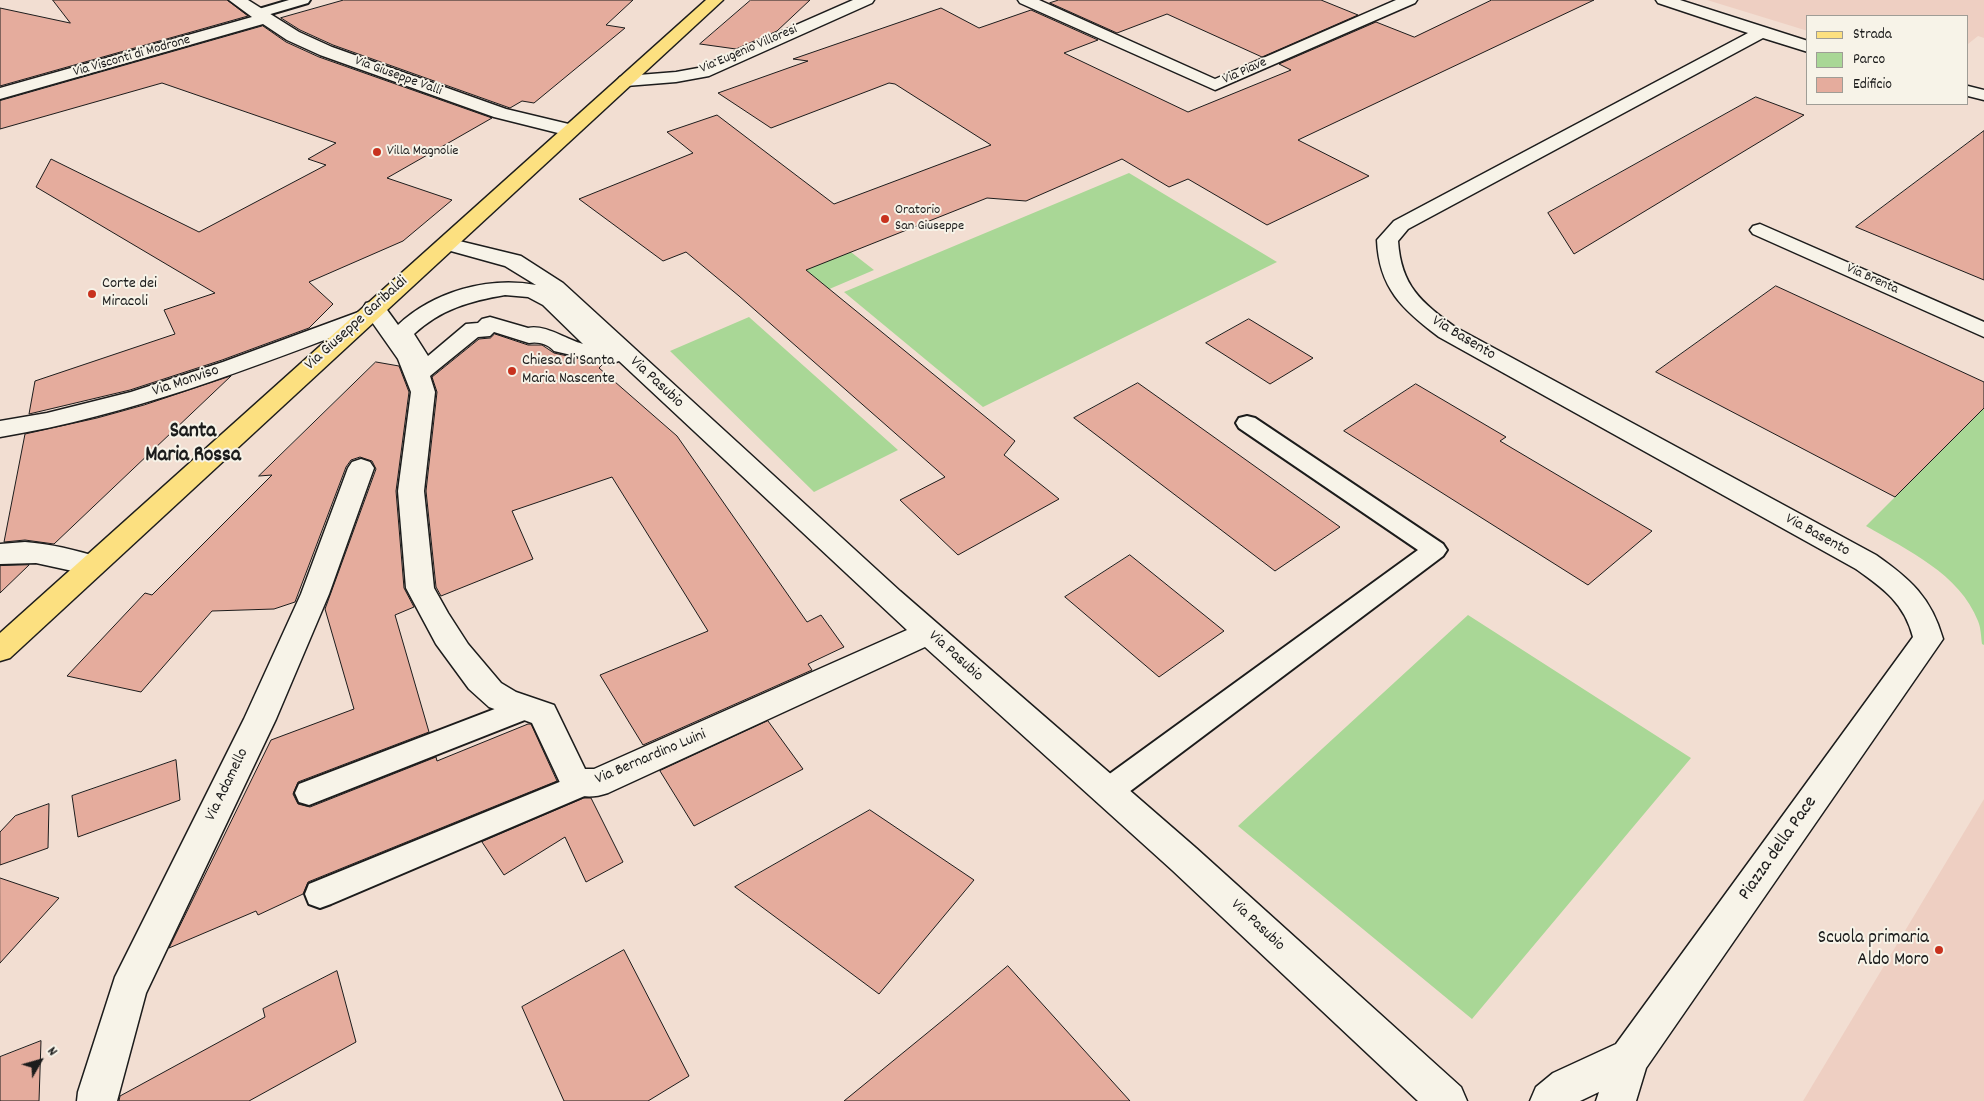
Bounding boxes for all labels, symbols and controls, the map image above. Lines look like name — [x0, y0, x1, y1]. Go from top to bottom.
legend — [1806, 15, 1969, 105]
street label: Via Eugenio Villoresi — [698, 22, 800, 78]
text: Strada — [1853, 24, 1892, 46]
street label: Via Visconti di Modrone — [72, 32, 192, 82]
text: Parco — [1853, 49, 1885, 71]
street label: Via Giuseppe Valli — [352, 53, 444, 101]
street label: Via Piave — [1220, 55, 1270, 89]
text: Edificio — [1853, 74, 1892, 96]
place label: Villa Magnolie — [387, 144, 458, 160]
marker: Villa Magnolie — [371, 146, 383, 158]
place label: Oratorio San Giuseppe — [895, 203, 964, 236]
marker: Oratorio San Giuseppe — [879, 213, 891, 225]
street label: Via Brenta — [1843, 261, 1901, 299]
street label: Via Giuseppe Garibaldi — [302, 273, 412, 375]
place label: Corte dei Miracoli — [102, 275, 157, 313]
marker: Corte dei Miracoli — [86, 288, 98, 300]
street label: Via Basento — [1428, 312, 1498, 366]
place label: Chiesa di Santa Maria Nascente — [522, 352, 615, 390]
street label: Via Pasubio — [625, 353, 687, 413]
street label: Via Monviso — [150, 362, 222, 402]
marker: Chiesa di Santa Maria Nascente — [506, 365, 518, 377]
district label: Santa Maria Rossa — [145, 420, 241, 470]
street label: Via Basento — [1781, 510, 1853, 562]
street label: Via Pasubio — [924, 627, 986, 687]
street label: Via Bernardino Luini — [593, 726, 709, 790]
street label: Via Adamello — [202, 746, 254, 824]
street label: Piazza della Pace — [1735, 793, 1823, 905]
street label: Via Pasubio — [1226, 896, 1288, 956]
place label: Scuola primaria Aldo Moro — [1818, 928, 1929, 972]
marker: Scuola primaria Aldo Moro — [1933, 944, 1945, 956]
north arrow — [15, 1036, 65, 1086]
text: N — [42, 1043, 62, 1061]

